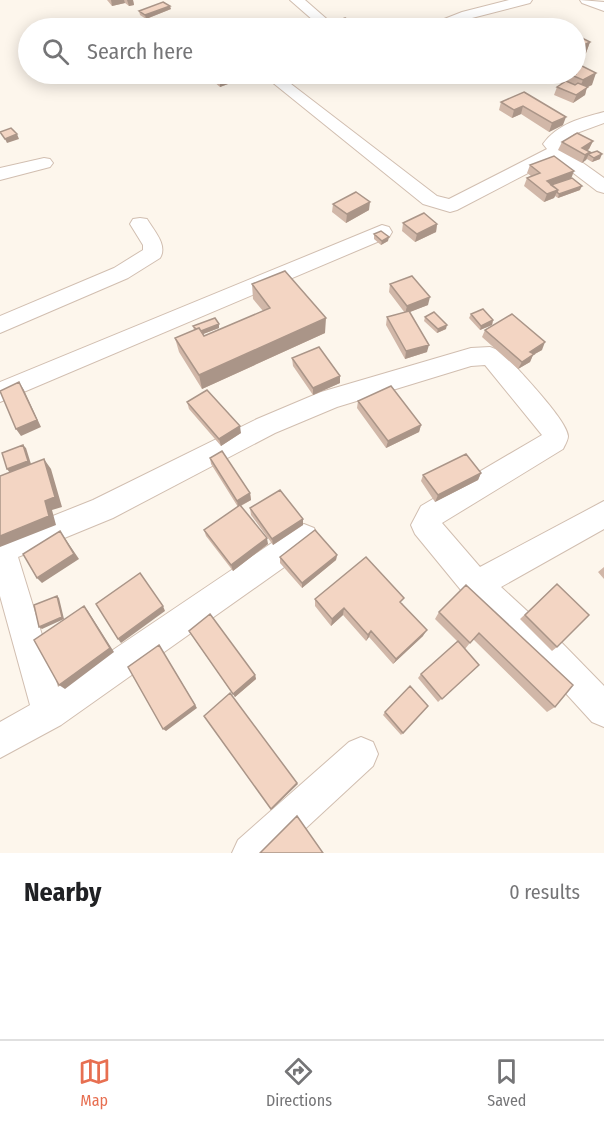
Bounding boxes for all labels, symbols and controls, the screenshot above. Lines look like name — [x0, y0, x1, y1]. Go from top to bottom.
search box — [18, 18, 586, 84]
icon: search — [39, 35, 72, 68]
text: Search here — [87, 38, 193, 65]
text: Nearby — [24, 877, 101, 908]
text: 0 results — [509, 880, 580, 904]
tab: Map — [78, 1055, 111, 1110]
tab: Directions — [266, 1055, 332, 1110]
tab: Saved — [487, 1055, 526, 1110]

